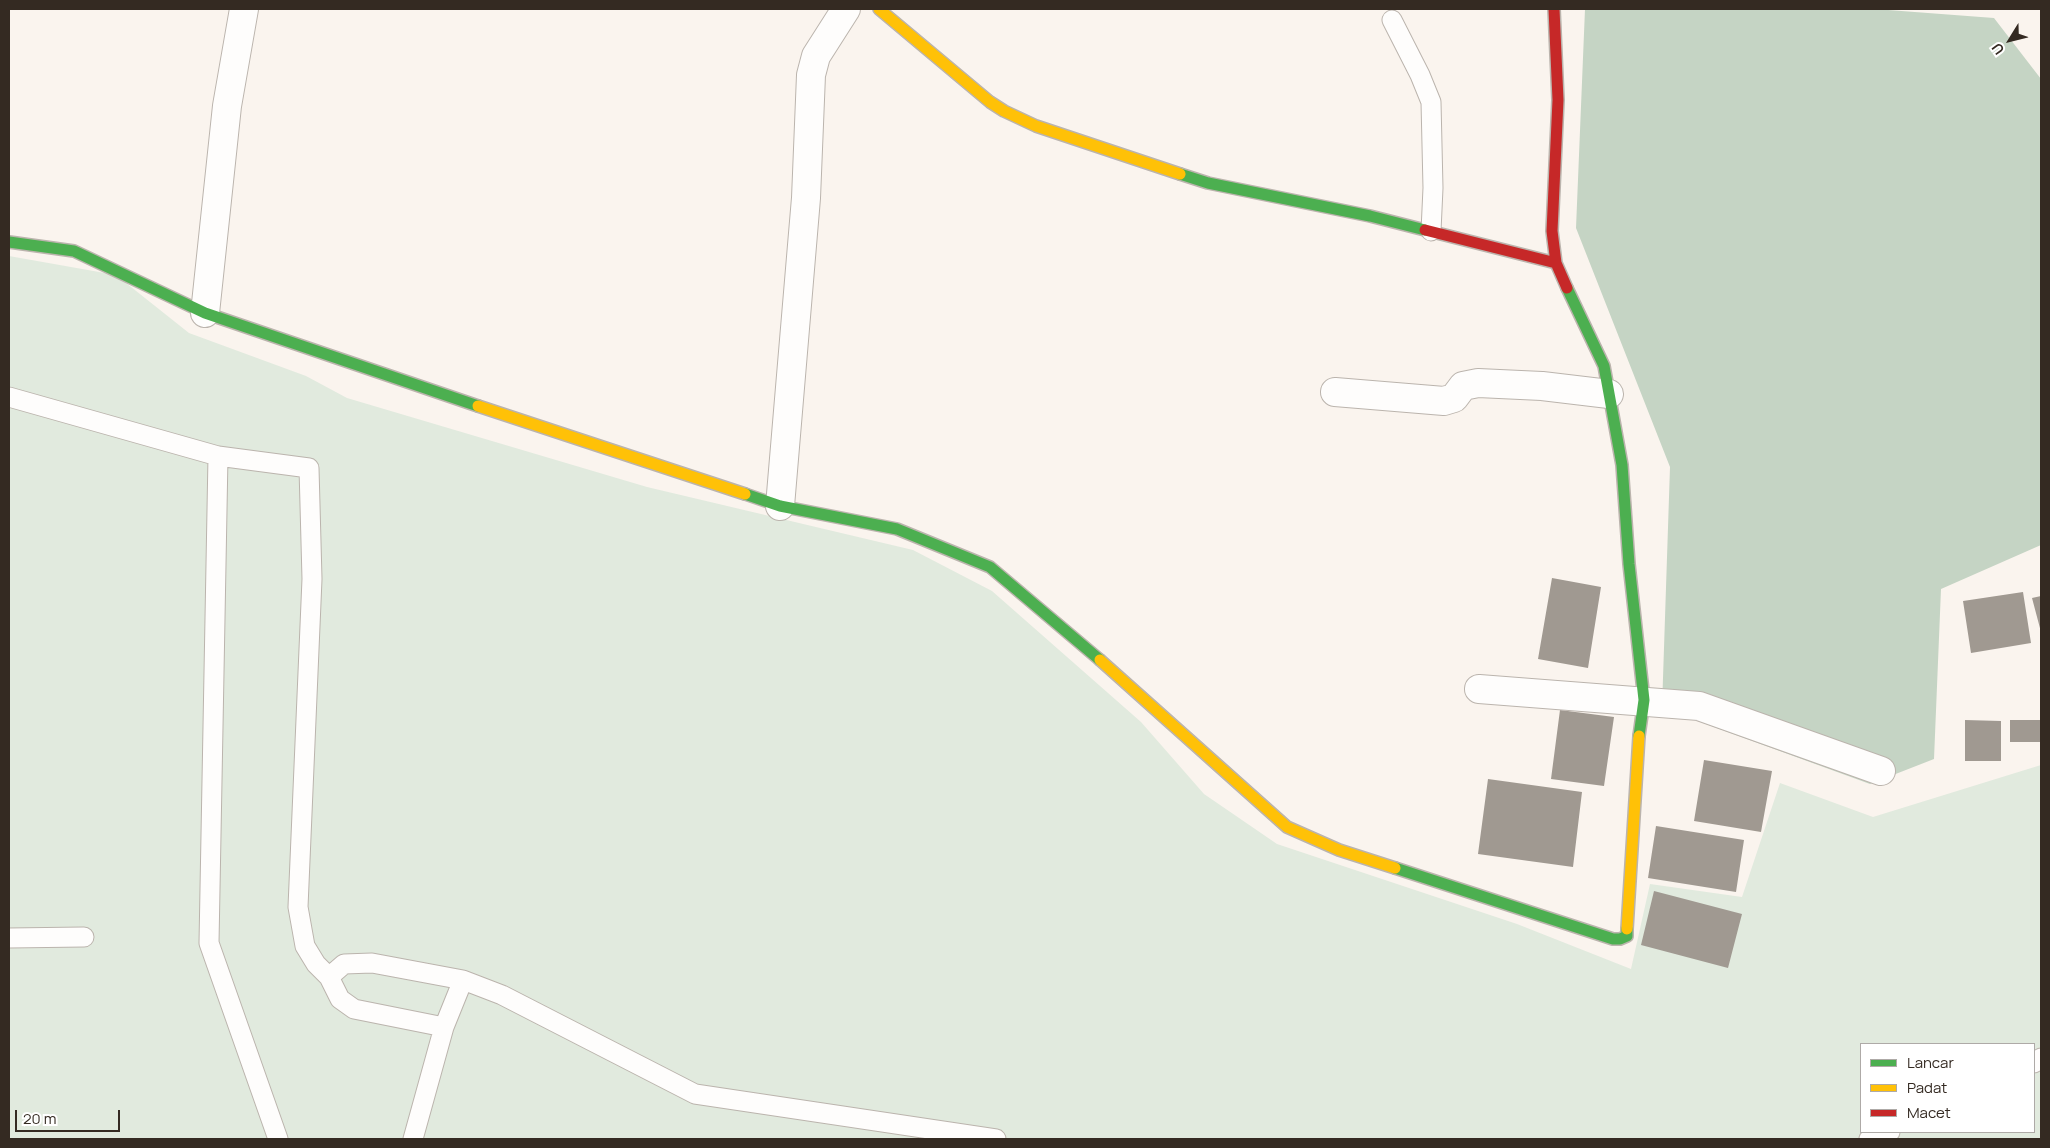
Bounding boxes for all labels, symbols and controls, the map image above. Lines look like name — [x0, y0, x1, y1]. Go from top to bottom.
north arrow — [1985, 15, 2035, 65]
text: U — [1987, 39, 2008, 59]
legend — [1860, 1043, 2035, 1133]
text: Lancar — [1907, 1052, 1954, 1073]
text: Padat — [1907, 1077, 1947, 1098]
scale bar — [18, 1100, 122, 1132]
text: Macet — [1907, 1102, 1951, 1123]
text: 20 m — [23, 1108, 56, 1129]

